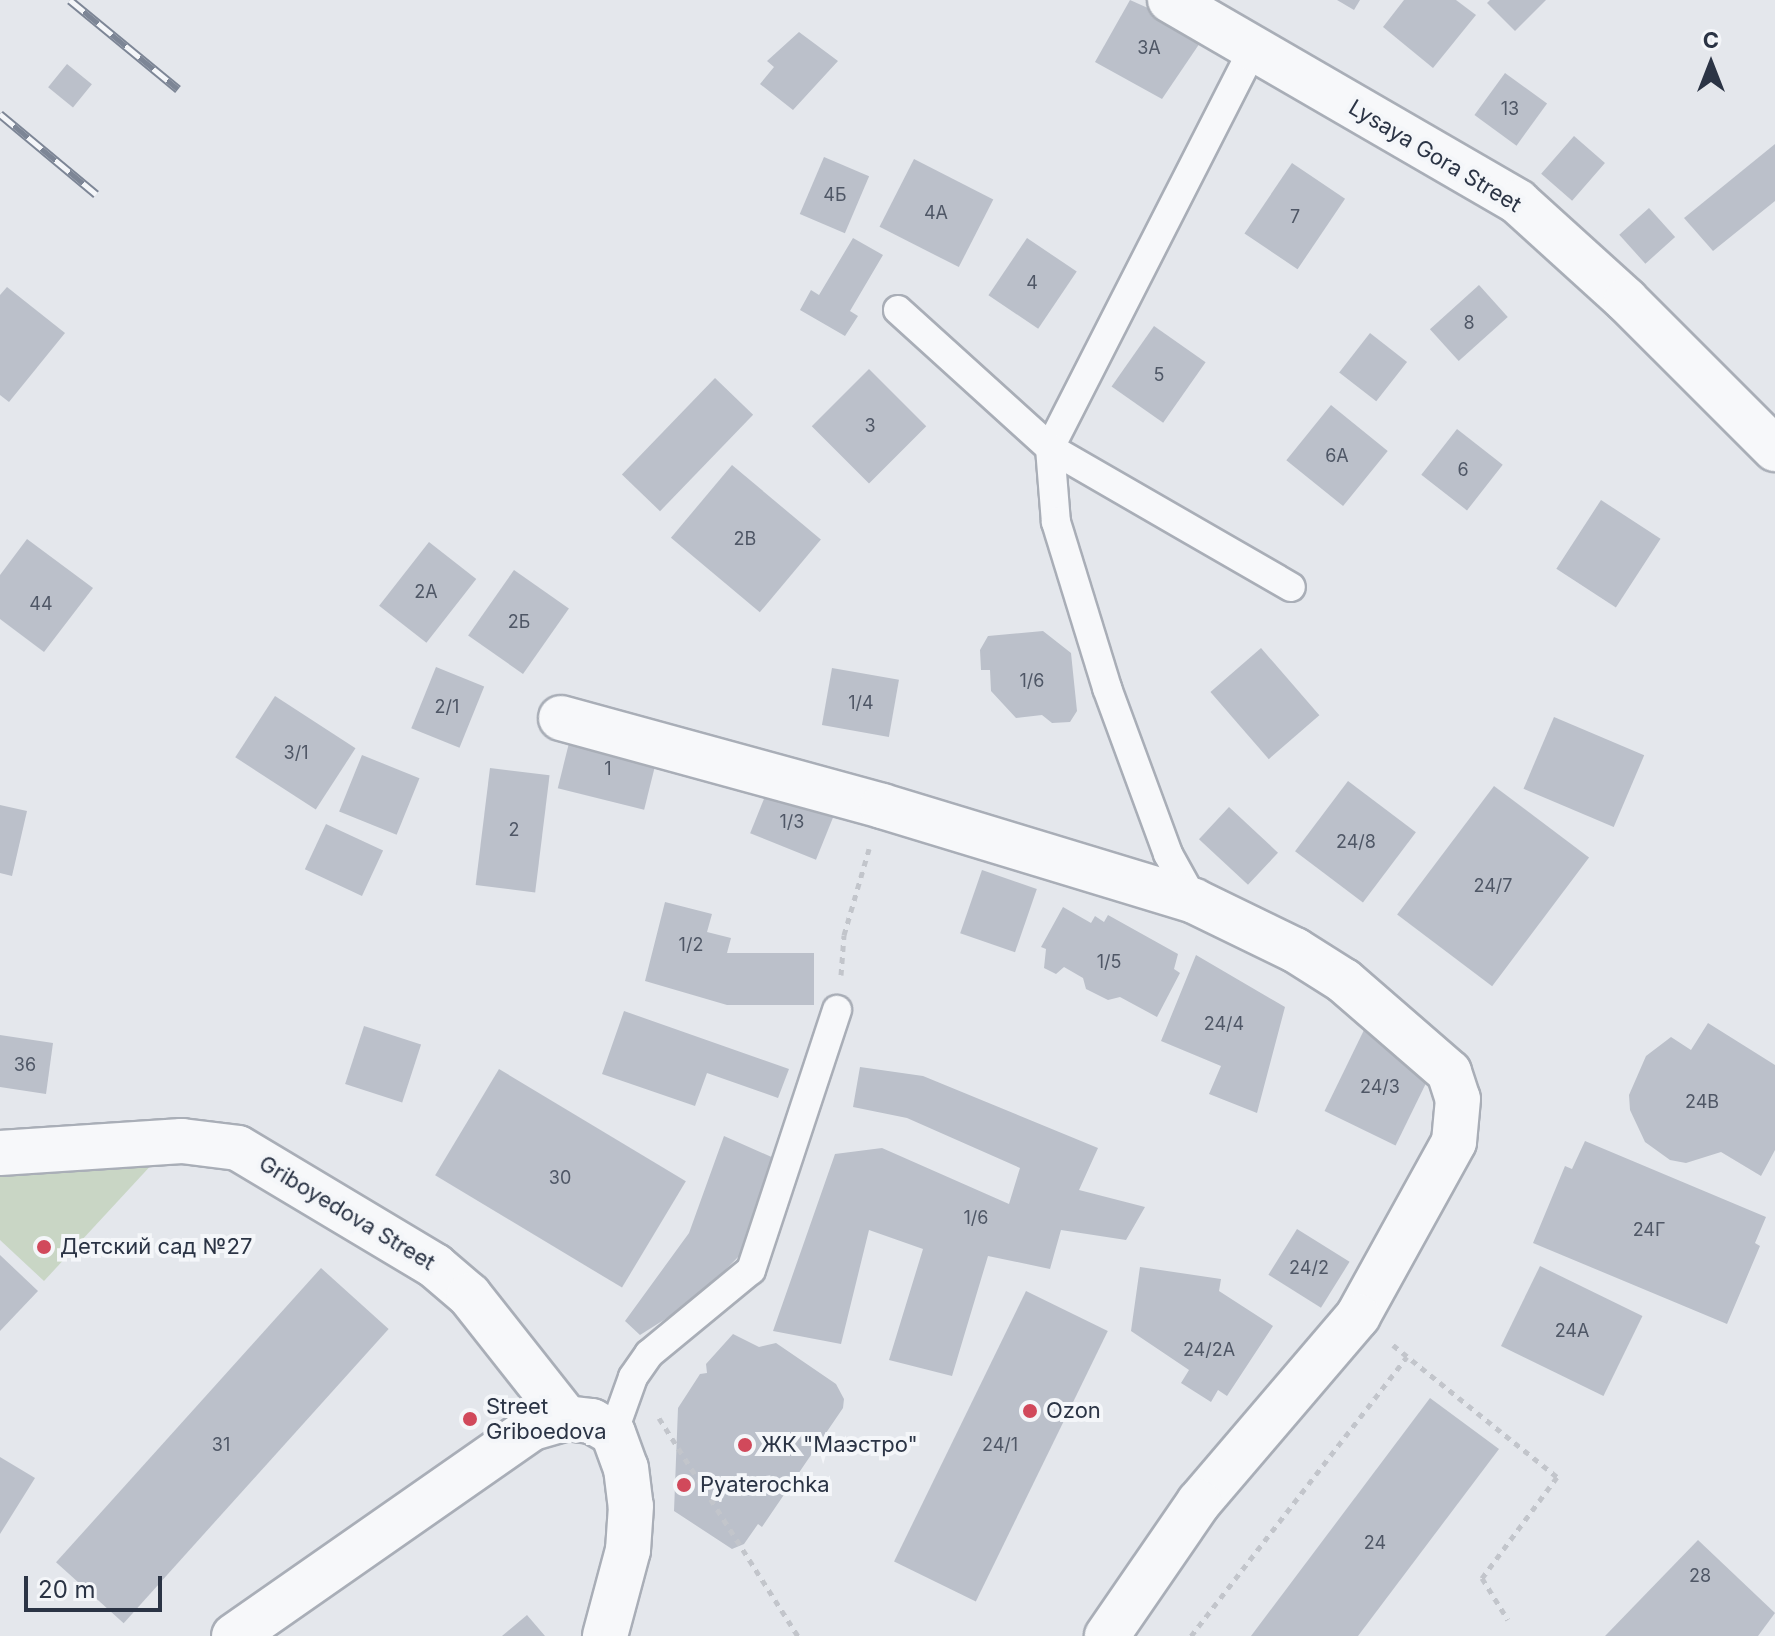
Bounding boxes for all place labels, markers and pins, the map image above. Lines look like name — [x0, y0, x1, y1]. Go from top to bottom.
place label: Детский сад №27 — [60, 1234, 252, 1260]
marker: Детский сад №27 — [35, 1238, 53, 1256]
place label: Street Griboedova — [486, 1393, 607, 1444]
place label: Ozon — [1046, 1398, 1101, 1424]
marker: Ozon — [1021, 1402, 1039, 1420]
marker: Street Griboedova — [461, 1410, 479, 1428]
place label: ЖК "Маэстро" — [761, 1432, 918, 1458]
marker: ЖК "Маэстро" — [736, 1436, 754, 1454]
place label: Pyaterochka — [700, 1472, 830, 1498]
marker: Pyaterochka — [675, 1476, 693, 1494]

